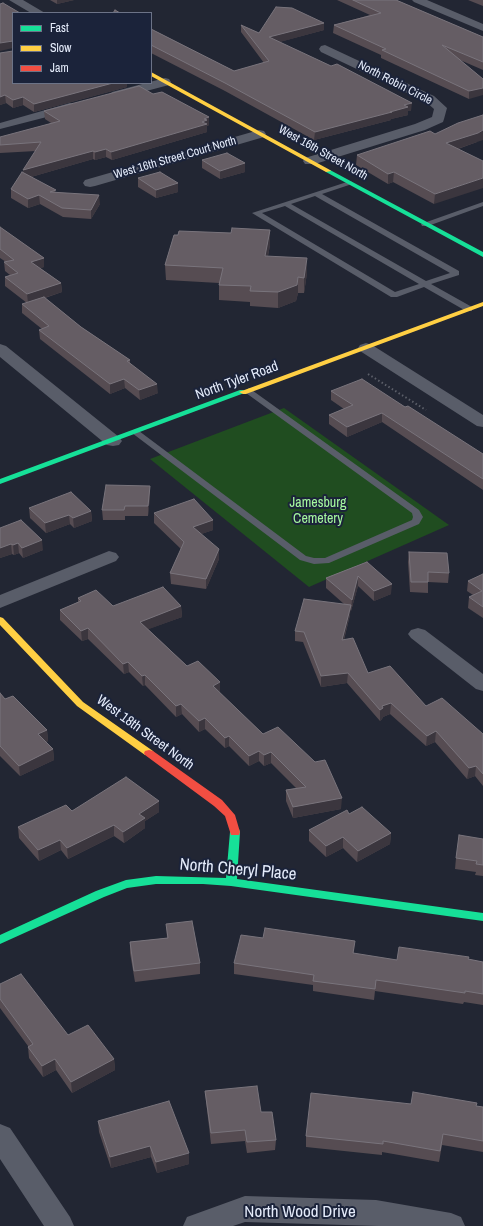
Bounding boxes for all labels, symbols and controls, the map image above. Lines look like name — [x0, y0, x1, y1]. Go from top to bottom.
legend — [12, 12, 152, 84]
text: Fast — [50, 20, 69, 36]
text: Slow — [50, 40, 71, 56]
street label: North Robin Circle — [355, 58, 435, 108]
text: Jam — [50, 60, 69, 76]
street label: West 16th Street North — [276, 122, 370, 184]
street label: West 16th Street Court North — [112, 134, 238, 182]
street label: North Tyler Road — [193, 358, 281, 404]
park label: Jamesburg Cemetery — [290, 495, 346, 528]
street label: West 18th Street North — [93, 692, 197, 774]
street label: North Cheryl Place — [179, 855, 297, 885]
street label: North Wood Drive — [244, 1202, 356, 1222]

